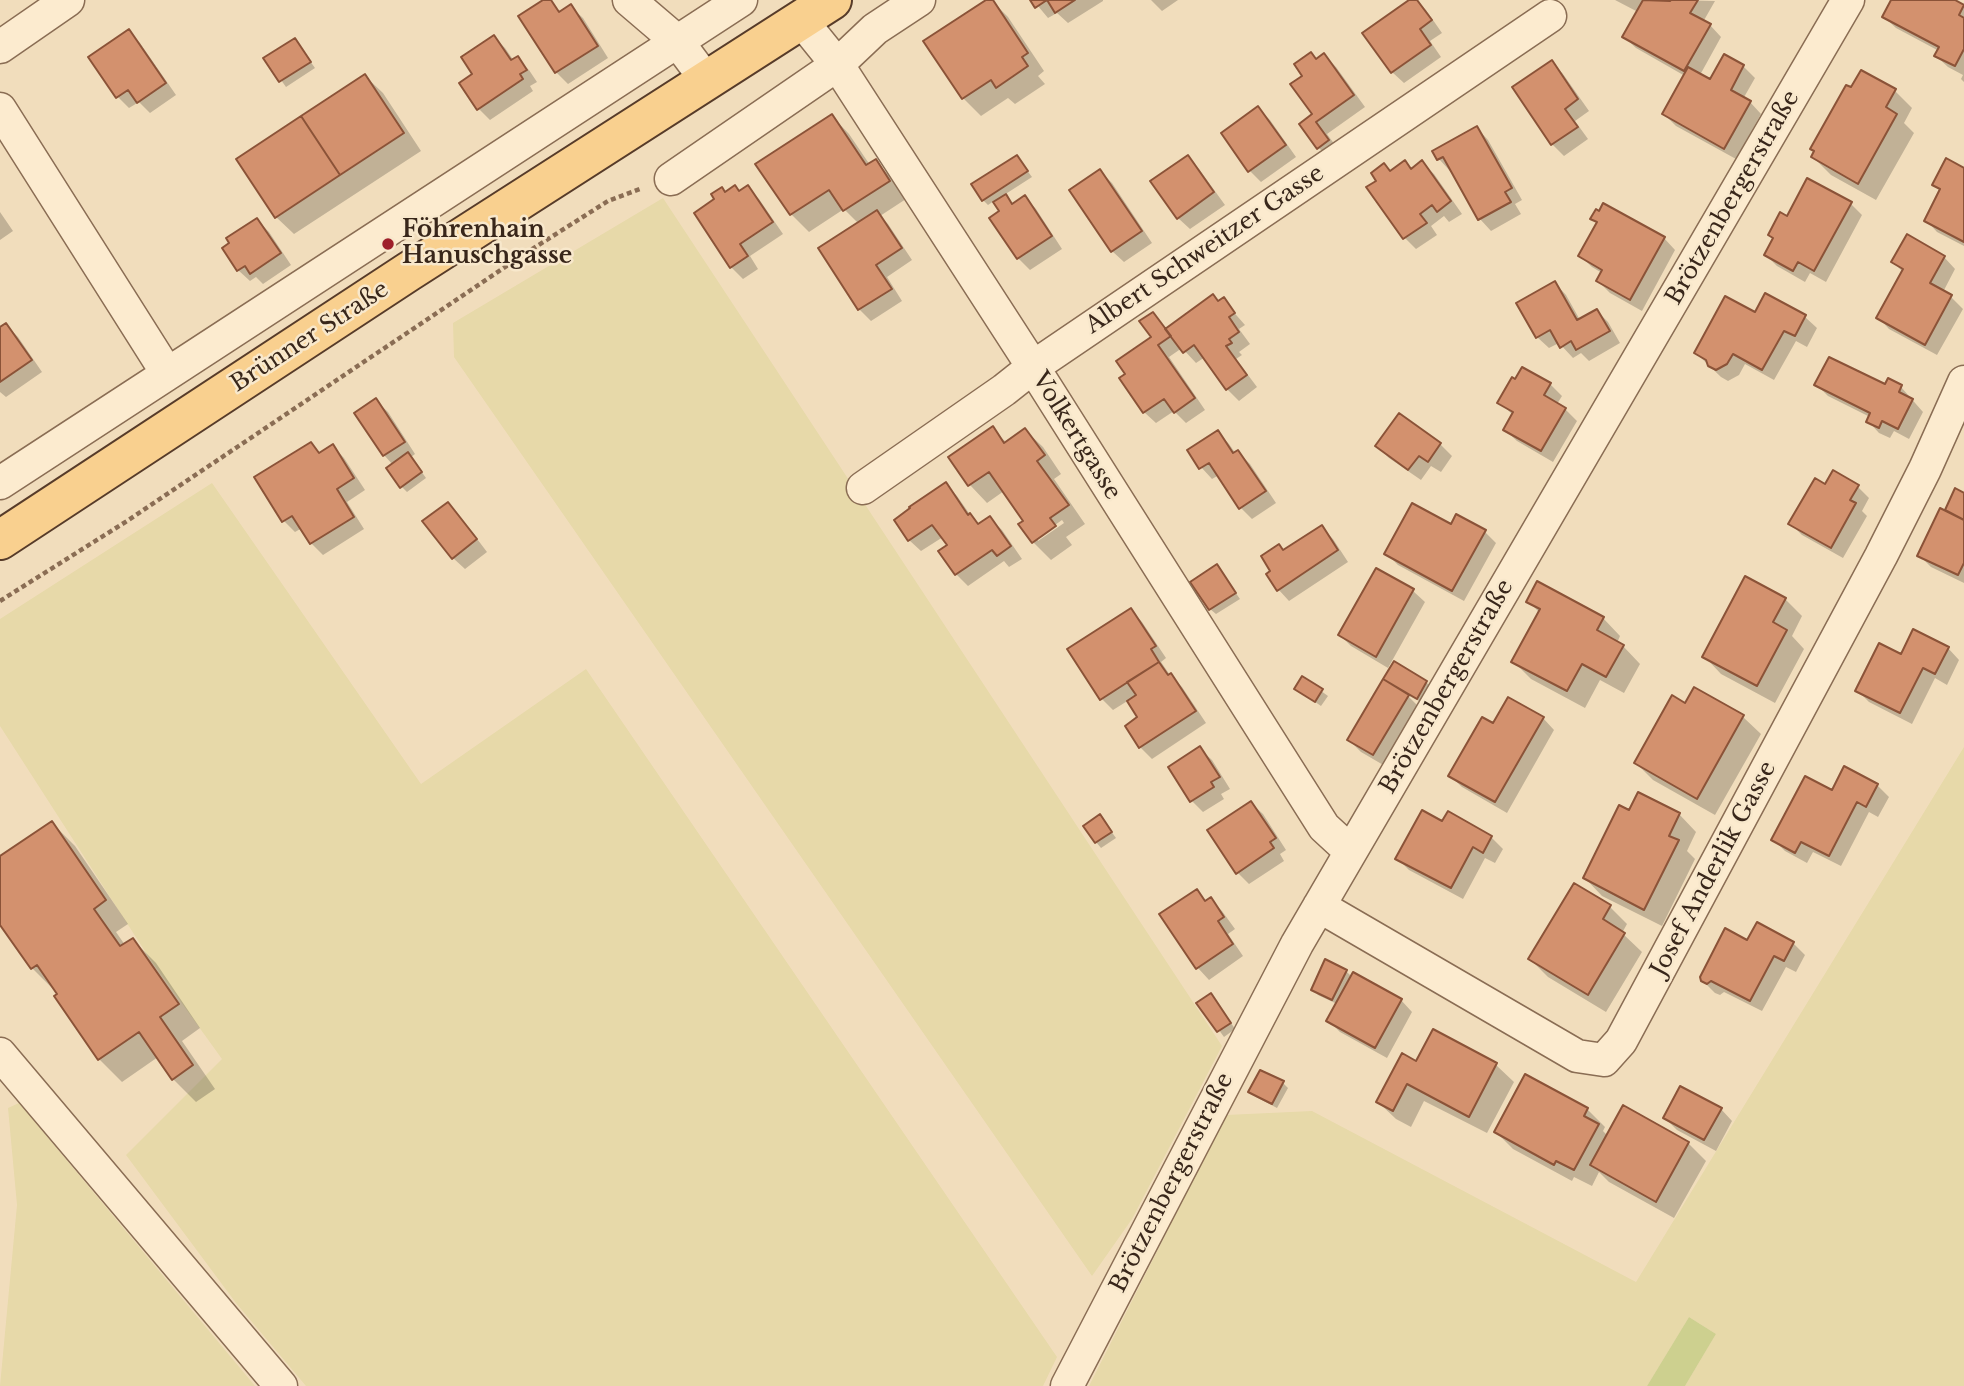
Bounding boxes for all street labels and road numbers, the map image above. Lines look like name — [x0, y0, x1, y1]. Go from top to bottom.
street label: Brötzenbergerstraße — [1660, 86, 1806, 310]
street label: Albert Schweitzer Gasse — [1081, 160, 1329, 340]
street label: Brünner Straße — [226, 276, 394, 398]
street label: Volkertgasse — [1026, 367, 1126, 505]
street label: Brötzenbergerstraße — [1374, 575, 1520, 799]
street label: Josef Anderlik Gasse — [1646, 757, 1782, 981]
street label: Brötzenbergerstraße — [1105, 1069, 1239, 1297]

